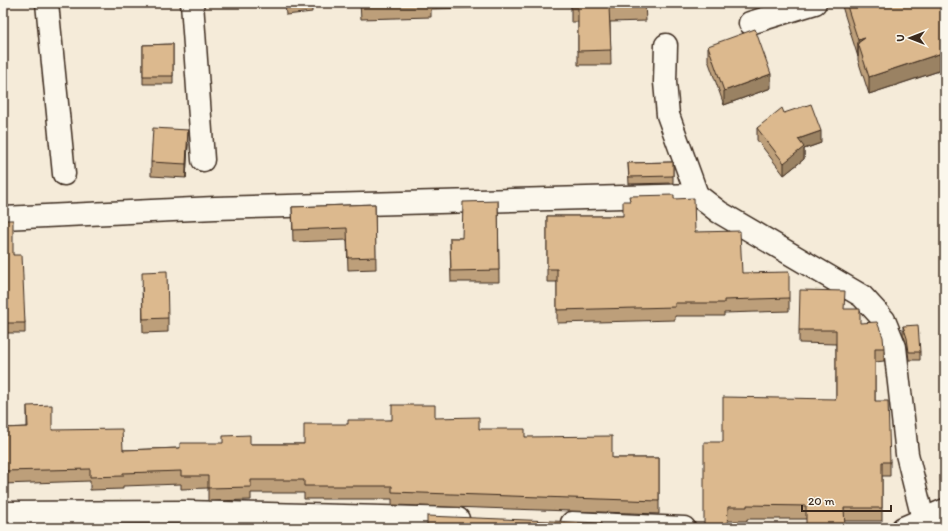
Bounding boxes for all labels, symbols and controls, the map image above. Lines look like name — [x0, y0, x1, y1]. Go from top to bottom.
north arrow — [890, 18, 930, 58]
text: U — [894, 34, 907, 42]
scale bar — [802, 487, 891, 513]
text: 20 m — [808, 494, 835, 508]

